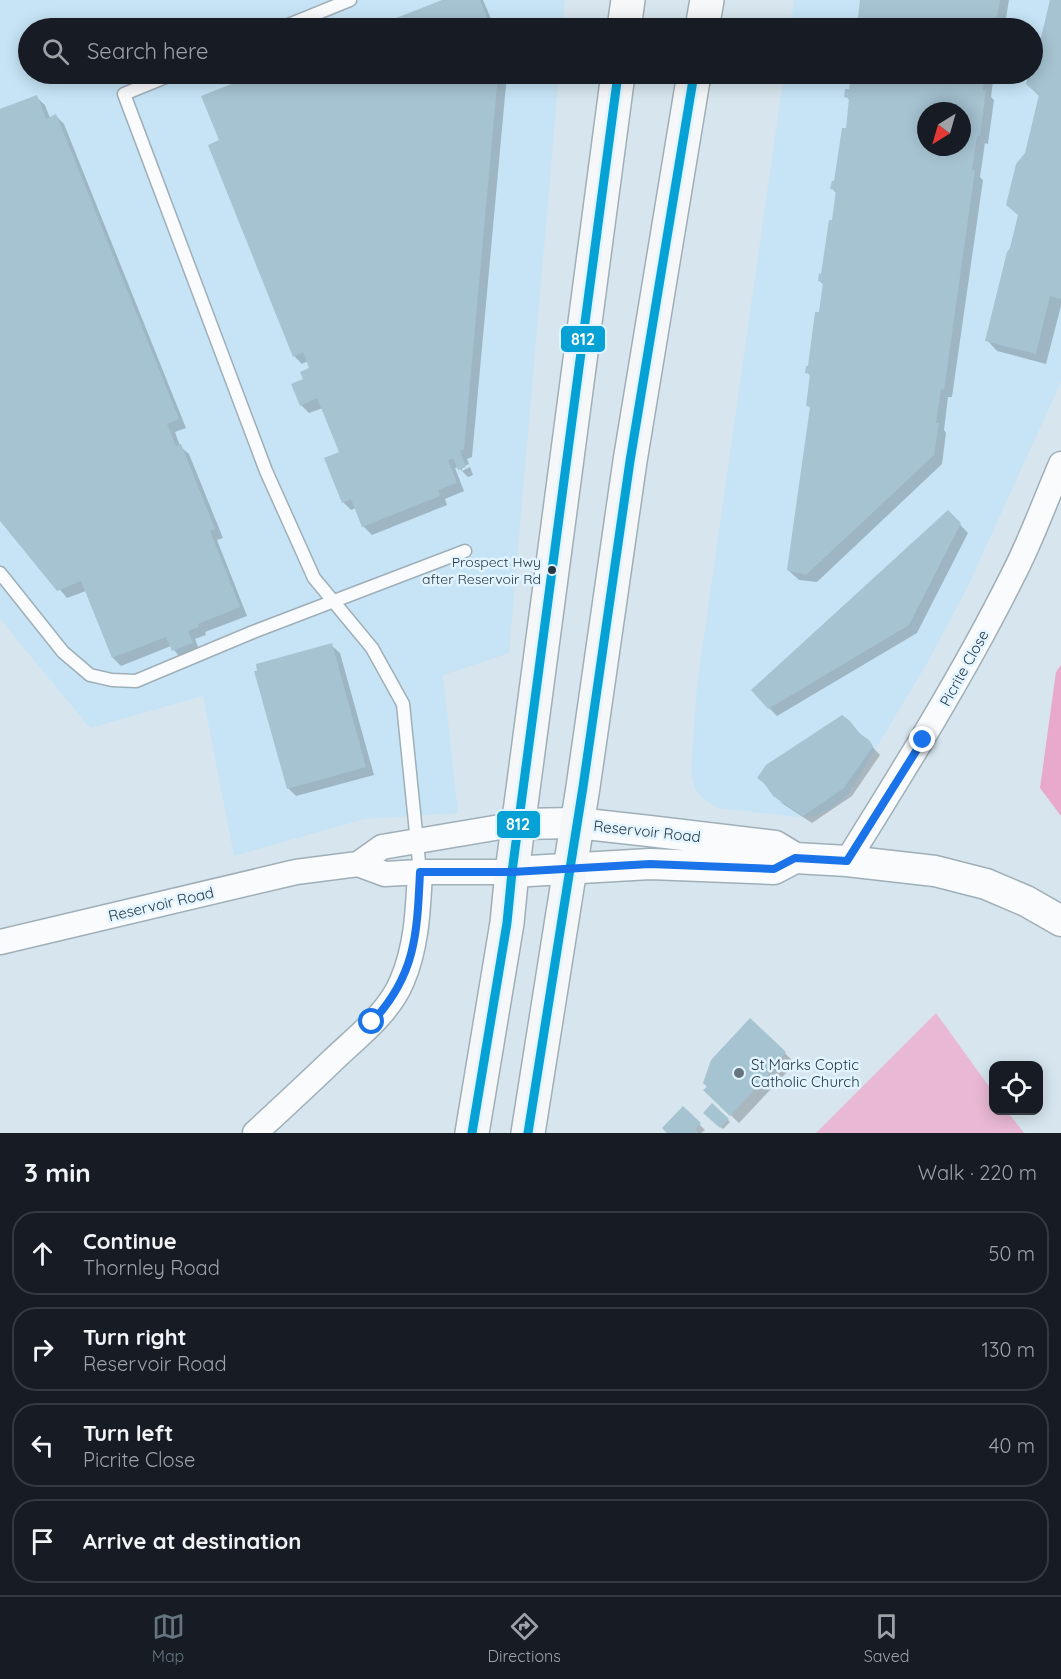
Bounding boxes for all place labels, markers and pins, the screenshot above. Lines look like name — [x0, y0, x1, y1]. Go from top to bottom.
place label: Prospect Hwy after Reservoir Rd — [422, 553, 541, 588]
marker: Prospect Hwy after Reservoir Rd — [546, 564, 558, 576]
place label: St Marks Coptic Catholic Church — [751, 1055, 860, 1091]
marker: St Marks Coptic Catholic Church — [732, 1066, 746, 1080]

